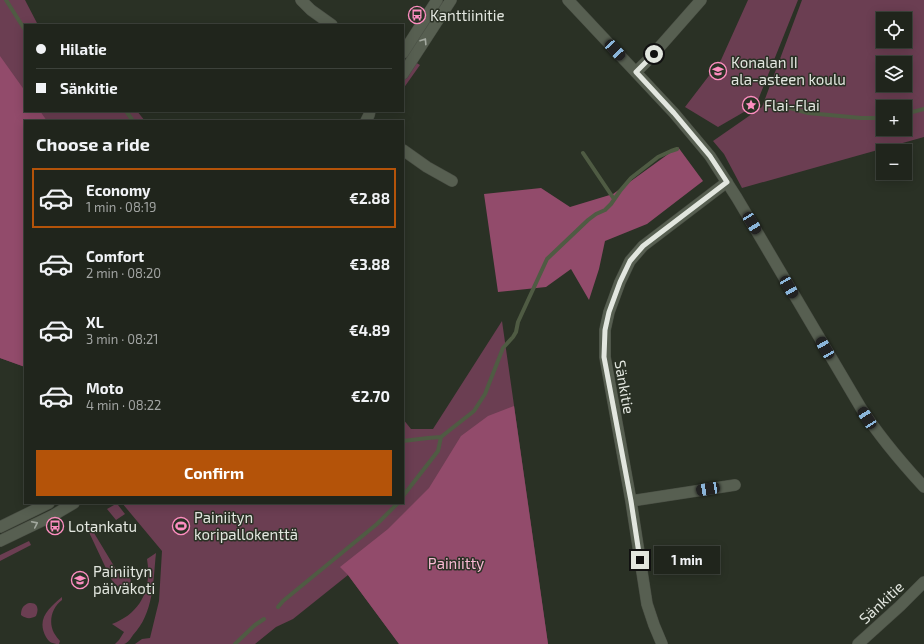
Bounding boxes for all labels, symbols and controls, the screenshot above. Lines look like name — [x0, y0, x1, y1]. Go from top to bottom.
bus stop icon: Kanttiinitie — [407, 5, 427, 25]
place label: Kanttiinitie — [430, 6, 505, 24]
map controls — [876, 12, 912, 180]
button: locate — [876, 12, 912, 48]
car — [602, 37, 628, 63]
one-way arrow — [419, 39, 426, 46]
text: Hilatie — [60, 40, 107, 58]
route start — [645, 45, 663, 63]
place label: Konalan II ala-asteen koulu — [731, 53, 846, 88]
button: layers — [876, 56, 912, 92]
school or university icon: Konalan II ala-asteen koulu — [708, 61, 728, 81]
text: Sänkitie — [60, 79, 118, 97]
place icon: Flai-Flai — [741, 95, 761, 115]
place label: Flai-Flai — [764, 96, 820, 114]
button: + — [876, 100, 912, 136]
text: Choose a ride — [36, 133, 150, 155]
button: − — [876, 144, 912, 180]
icon: car — [38, 180, 74, 216]
text: Economy — [86, 181, 151, 199]
text: €2.88 — [349, 189, 390, 207]
text: 1 min · 08:19 — [86, 199, 157, 215]
car — [741, 210, 763, 236]
icon: car — [38, 246, 74, 282]
text: Comfort — [86, 247, 144, 265]
text: €3.88 — [350, 255, 390, 273]
text: 2 min · 08:20 — [86, 265, 161, 281]
car — [778, 274, 800, 300]
icon: car — [38, 312, 74, 348]
text: XL — [86, 313, 104, 331]
text: €4.89 — [349, 321, 390, 339]
text: 3 min · 08:21 — [86, 331, 158, 347]
car — [814, 335, 836, 361]
street label: Sänkitie — [611, 359, 639, 415]
icon: car — [38, 378, 74, 414]
text: Moto — [86, 379, 124, 397]
text: €2.70 — [351, 387, 390, 405]
text: 4 min · 08:22 — [86, 397, 161, 413]
car — [855, 405, 879, 431]
button: Confirm — [36, 450, 392, 496]
car — [695, 481, 721, 497]
place label: Painiityn koripallokenttä — [194, 508, 298, 543]
bus stop icon: Lotankatu — [45, 516, 65, 536]
sports icon: Painiityn koripallokenttä — [171, 516, 191, 536]
place label: Lotankatu — [68, 517, 137, 535]
one-way arrow — [31, 522, 38, 529]
callout: 1 min — [654, 546, 720, 574]
route end — [631, 551, 649, 569]
text: 1 min — [671, 552, 703, 568]
park label: Painiitty — [428, 554, 484, 572]
place label: Painiityn päiväkoti — [93, 562, 155, 597]
school or university icon: Painiityn päiväkoti — [70, 570, 90, 590]
street label: Sänkitie — [855, 577, 907, 627]

